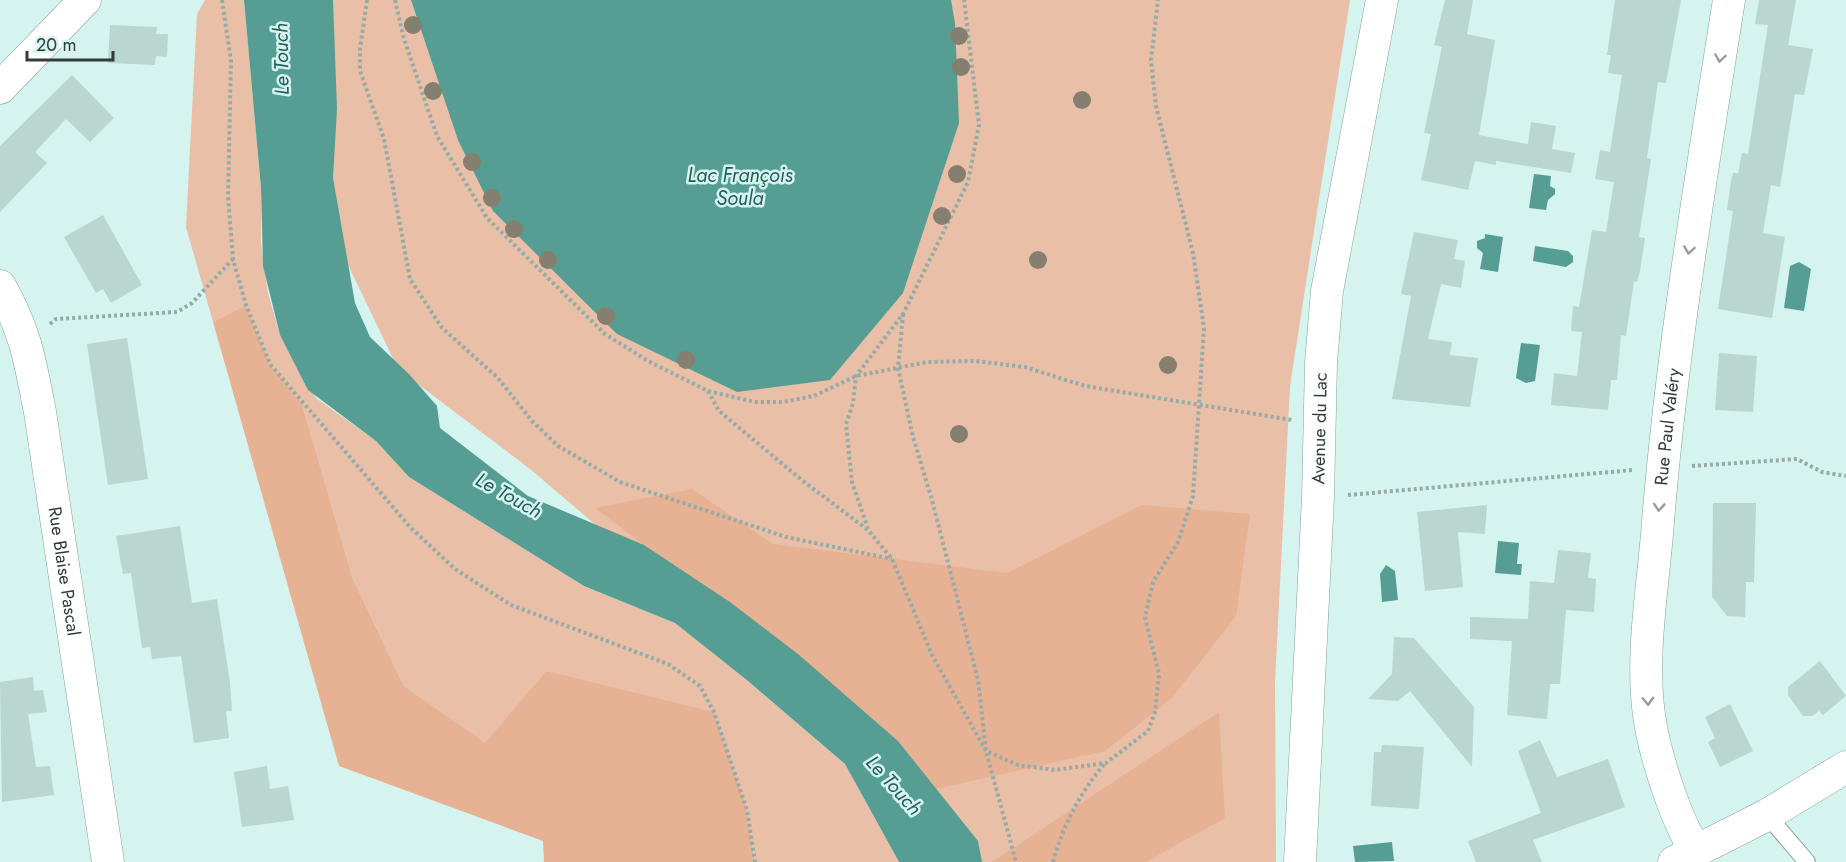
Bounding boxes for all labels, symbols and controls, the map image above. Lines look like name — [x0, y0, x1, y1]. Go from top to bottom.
water label: Le Touch — [266, 23, 297, 95]
scale bar — [27, 24, 112, 62]
text: 20 m — [36, 32, 76, 58]
one-way arrow — [1714, 53, 1726, 62]
water label: Lac François Soula — [687, 161, 793, 213]
one-way arrow — [1683, 245, 1696, 255]
street label: Rue Paul Valéry — [1648, 366, 1687, 487]
street label: Avenue du Lac — [1305, 372, 1334, 485]
water label: Le Touch — [470, 465, 547, 526]
one-way arrow — [1653, 502, 1666, 511]
street label: Rue Blaise Pascal — [41, 505, 87, 638]
one-way arrow — [1642, 697, 1655, 706]
water label: Le Touch — [859, 749, 929, 822]

